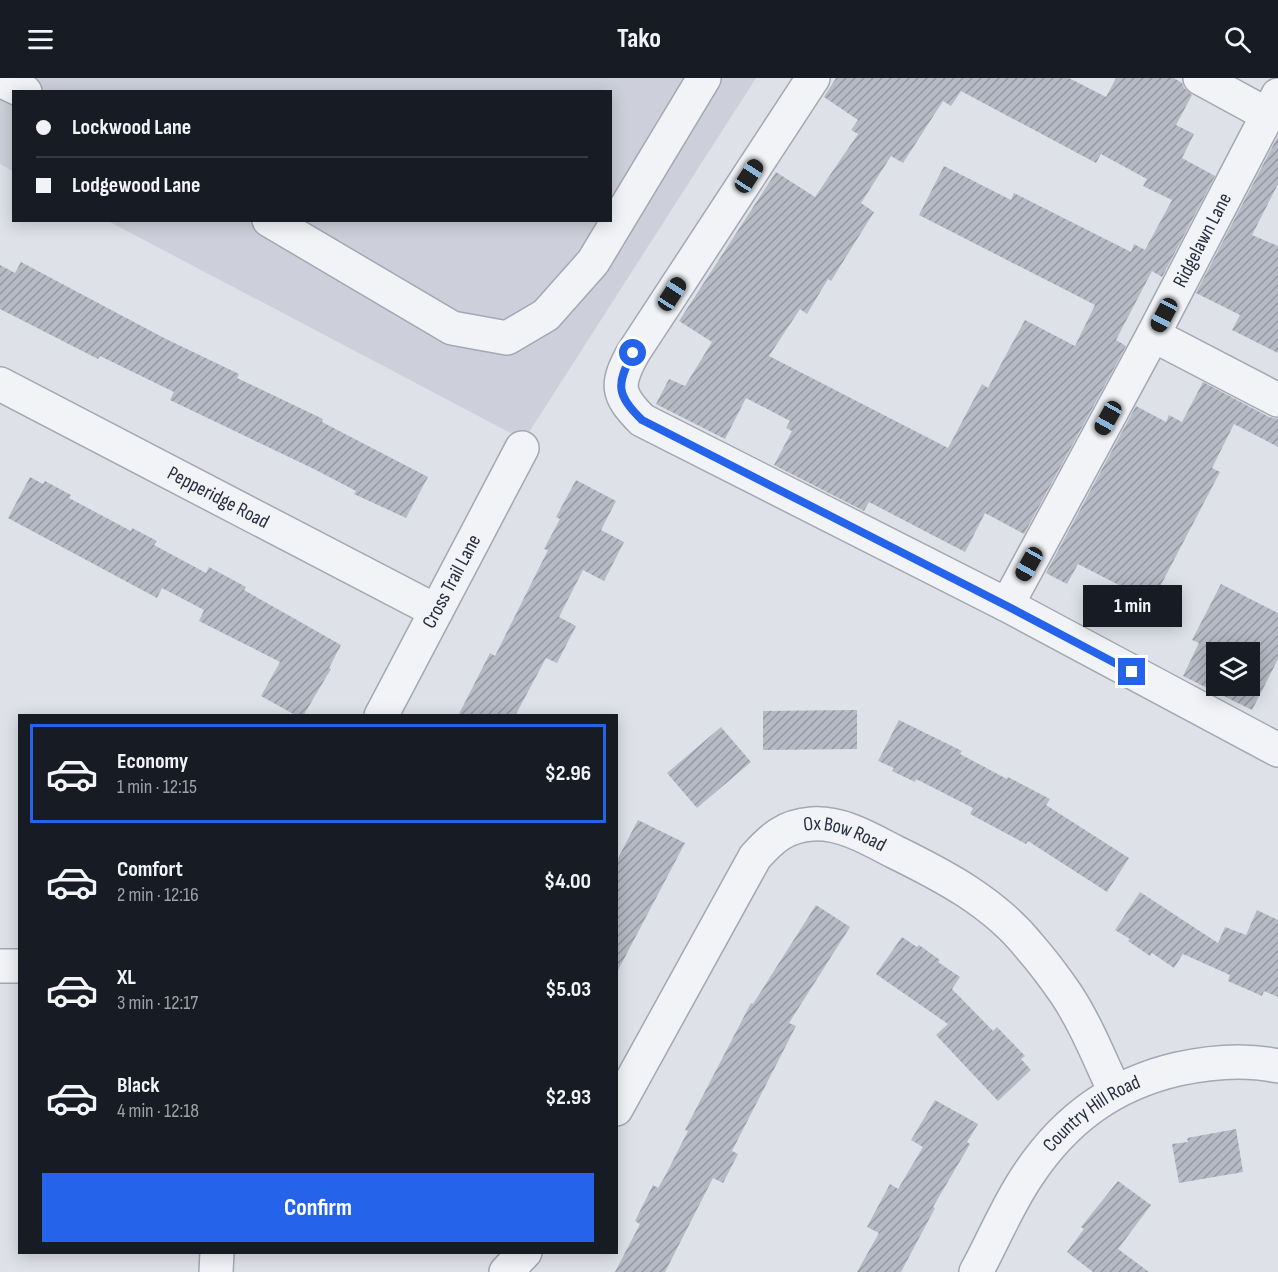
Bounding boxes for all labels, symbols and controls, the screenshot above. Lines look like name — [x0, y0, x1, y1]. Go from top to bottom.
icon: menu — [24, 23, 57, 56]
text: Tako — [617, 23, 661, 55]
icon: search — [1221, 23, 1254, 56]
text: Lockwood Lane — [72, 114, 191, 141]
car — [732, 156, 766, 196]
text: Lodgewood Lane — [72, 172, 201, 199]
street label: Ridgelawn Lane — [1168, 189, 1237, 291]
car — [655, 274, 689, 314]
car — [1148, 295, 1180, 335]
route start — [619, 339, 646, 366]
car — [1091, 398, 1125, 438]
street label: Pepperidge Road — [163, 461, 273, 534]
street label: Cross Trail Lane — [417, 530, 486, 633]
car — [1012, 544, 1046, 584]
callout: 1 min — [1082, 585, 1182, 627]
text: 1 min — [1114, 594, 1151, 618]
map controls — [1206, 642, 1260, 696]
button: layers — [1206, 642, 1260, 696]
route end — [1118, 658, 1145, 685]
icon: car — [45, 747, 99, 801]
text: Economy — [117, 748, 188, 775]
text: $2.96 — [545, 760, 591, 787]
text: 1 min · 12:15 — [117, 775, 197, 799]
street label: Ox Bow Road — [802, 812, 890, 857]
icon: car — [45, 855, 99, 909]
text: Comfort — [117, 856, 183, 883]
text: $4.00 — [544, 868, 591, 895]
text: 2 min · 12:16 — [117, 883, 199, 907]
icon: car — [45, 963, 99, 1017]
text: XL — [117, 964, 136, 991]
text: $5.03 — [545, 976, 591, 1003]
text: 3 min · 12:17 — [117, 991, 198, 1015]
street label: Country Hill Road — [1038, 1070, 1144, 1157]
icon: car — [45, 1071, 99, 1125]
text: Black — [117, 1072, 159, 1099]
text: $2.93 — [545, 1084, 591, 1111]
text: 4 min · 12:18 — [117, 1099, 199, 1123]
button: Confirm — [42, 1173, 594, 1242]

